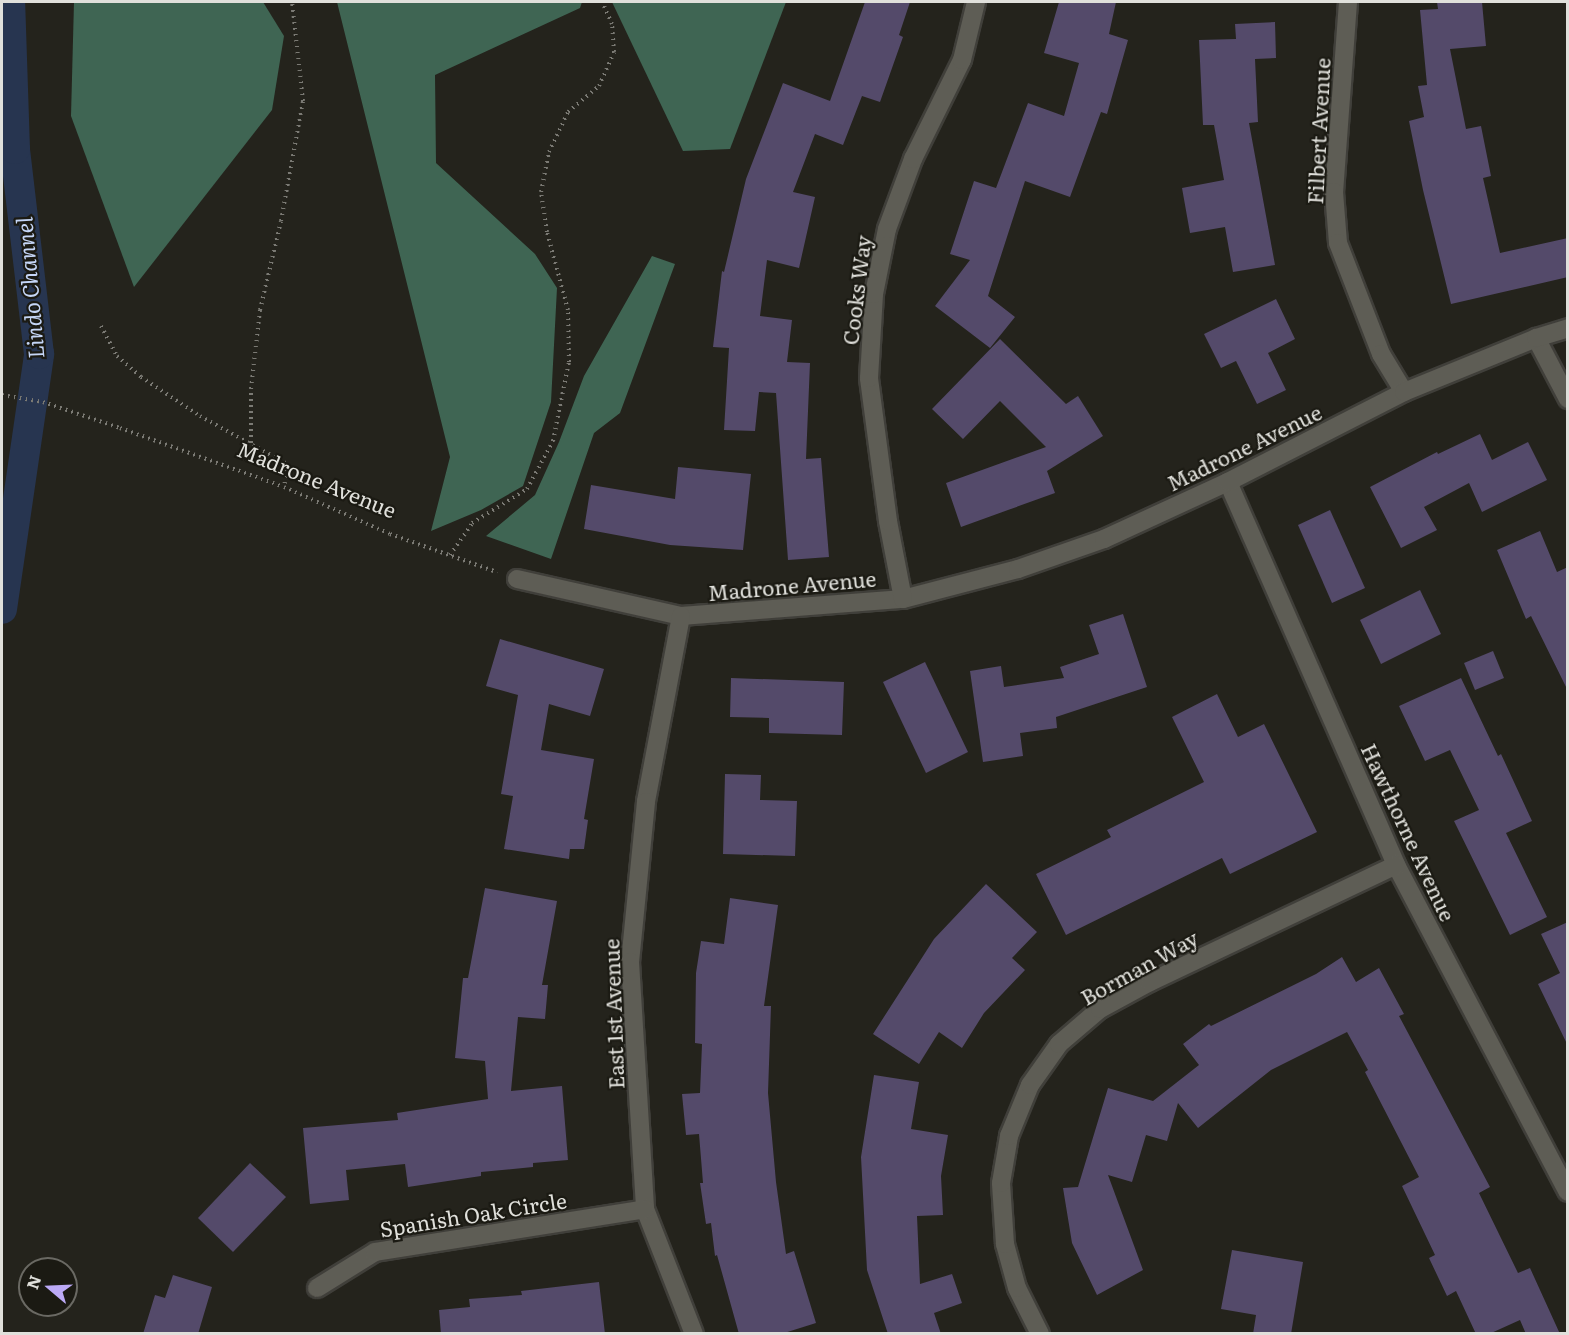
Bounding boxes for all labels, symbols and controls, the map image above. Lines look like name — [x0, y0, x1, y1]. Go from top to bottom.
street label: Filbert Avenue — [1302, 57, 1334, 205]
water label: Lindo Channel — [10, 216, 48, 360]
street label: Cooks Way — [837, 234, 875, 346]
street label: Madrone Avenue — [1163, 399, 1325, 495]
street label: Madrone Avenue — [234, 436, 400, 522]
street label: Madrone Avenue — [707, 565, 877, 605]
street label: Hawthorne Avenue — [1357, 739, 1461, 925]
street label: Borman Way — [1076, 924, 1202, 1010]
street label: East 1st Avenue — [598, 938, 628, 1090]
street label: Spanish Oak Circle — [378, 1187, 568, 1241]
north arrow — [18, 1257, 78, 1317]
text: N — [19, 1272, 46, 1292]

